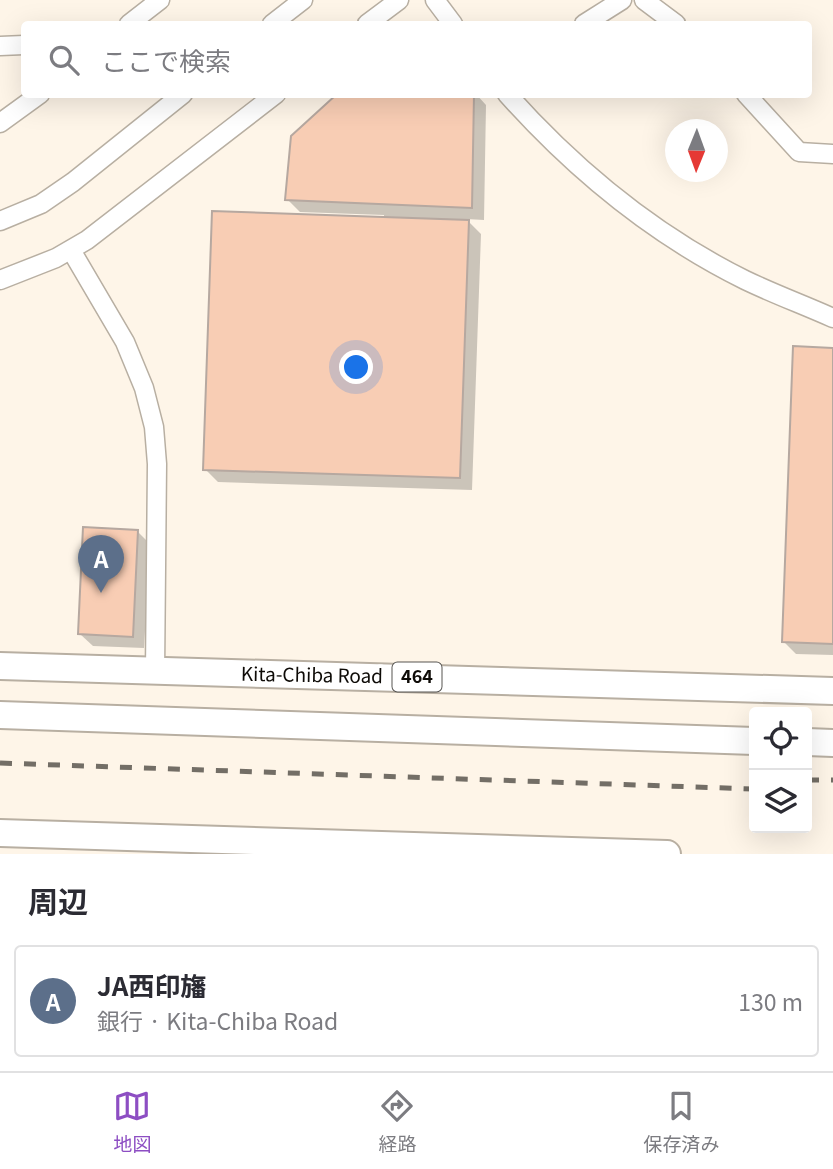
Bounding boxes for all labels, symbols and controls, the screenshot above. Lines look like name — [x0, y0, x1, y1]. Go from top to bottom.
search box — [21, 21, 812, 98]
icon: search — [45, 41, 83, 79]
text: ここで検索 — [101, 41, 231, 78]
north arrow — [665, 119, 728, 182]
your location — [339, 350, 373, 384]
pin: A — [78, 535, 124, 593]
street label: Kita-Chiba Road — [241, 659, 383, 688]
road number: 464 — [392, 662, 442, 692]
map controls — [749, 707, 812, 833]
button: locate — [749, 707, 812, 770]
button: layers — [749, 770, 812, 833]
text: 周辺 — [28, 878, 88, 922]
text: JA西印旛 — [97, 966, 206, 1003]
text: A — [46, 984, 60, 1018]
text: 130 m — [738, 984, 803, 1018]
text: 銀行 · Kita-Chiba Road — [97, 1003, 338, 1037]
tab: 地図 — [113, 1087, 152, 1156]
tab: 経路 — [378, 1087, 417, 1156]
tab: 保存済み — [643, 1087, 720, 1156]

